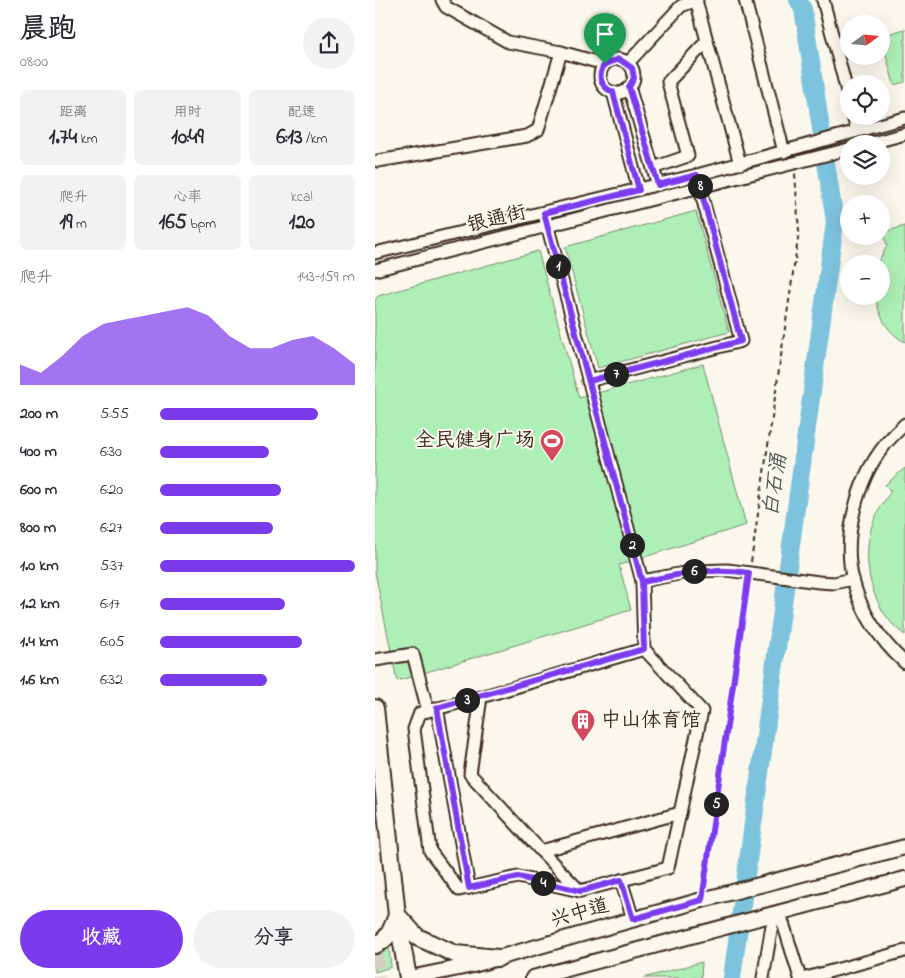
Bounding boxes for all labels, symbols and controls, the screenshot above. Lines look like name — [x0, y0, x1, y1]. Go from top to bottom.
text: 晨跑 — [20, 10, 76, 51]
pin — [584, 13, 626, 64]
north arrow — [840, 15, 890, 65]
map controls — [840, 15, 890, 305]
button: share — [303, 17, 355, 69]
icon: arrive — [591, 20, 619, 48]
text: 08:00 — [20, 50, 48, 74]
button: locate — [840, 75, 890, 125]
text: 距离 — [59, 102, 87, 123]
text: 用时 — [173, 102, 201, 123]
text: 配速 — [288, 102, 316, 123]
text: 1.74 — [49, 123, 77, 153]
text: 10:49 — [171, 123, 204, 153]
text: 6:13 — [276, 123, 303, 153]
text: km — [77, 129, 98, 150]
text: /km — [303, 129, 327, 150]
button: layers — [840, 135, 890, 185]
pin: 8 — [687, 174, 713, 198]
text: 8 — [698, 176, 703, 197]
text: 爬升 — [59, 187, 87, 208]
text: 心率 — [173, 187, 201, 208]
text: kcal — [291, 187, 313, 208]
button: + — [840, 195, 890, 245]
street label: 银通街 — [464, 199, 530, 241]
text: 19 — [59, 208, 72, 238]
text: 165 — [159, 208, 187, 238]
text: 120 — [289, 208, 315, 238]
text: m — [72, 214, 87, 235]
text: bpm — [187, 214, 216, 235]
pin: 1 — [545, 254, 571, 278]
button: − — [840, 255, 890, 305]
text: 1 — [556, 256, 561, 277]
text: 143–159 m — [297, 265, 355, 289]
text: 爬升 — [20, 266, 52, 290]
pin: 7 — [603, 362, 629, 386]
text: 7 — [614, 364, 619, 385]
text: 200 m — [20, 402, 58, 426]
text: 5:55 — [100, 402, 129, 426]
place label: 全民健身广场 — [415, 427, 535, 456]
sports icon: 全民健身广场 — [539, 428, 565, 462]
text: 400 m — [20, 440, 57, 464]
text: 6:30 — [100, 440, 122, 464]
water label: 白石涌 — [757, 451, 795, 518]
text: 600 m — [20, 478, 57, 502]
text: 6:20 — [100, 478, 123, 502]
text: 800 m — [20, 516, 56, 540]
text: 6:27 — [100, 516, 123, 540]
pin: 2 — [619, 532, 645, 558]
text: 2 — [629, 535, 636, 556]
text: 1.0 km — [20, 554, 59, 578]
text: 5:37 — [100, 554, 124, 578]
pin: 6 — [681, 558, 707, 584]
text: 6 — [691, 561, 698, 582]
text: 1.2 km — [20, 592, 60, 616]
text: 6:17 — [100, 592, 120, 616]
text: 1.4 km — [20, 630, 58, 654]
text: 6:05 — [100, 630, 124, 654]
text: 1.6 km — [20, 668, 59, 692]
text: 6:32 — [100, 668, 123, 692]
pin: 3 — [455, 688, 479, 712]
text: 3 — [465, 690, 470, 711]
place label: 中山体育馆 — [601, 707, 701, 736]
building icon: 中山体育馆 — [570, 708, 596, 742]
pin: 5 — [703, 792, 729, 816]
text: 5 — [712, 794, 721, 815]
pin: 4 — [531, 870, 555, 896]
text: 4 — [541, 873, 546, 894]
street label: 兴中道 — [547, 892, 613, 936]
button: 收藏 — [20, 910, 183, 968]
button: 分享 — [193, 910, 355, 968]

